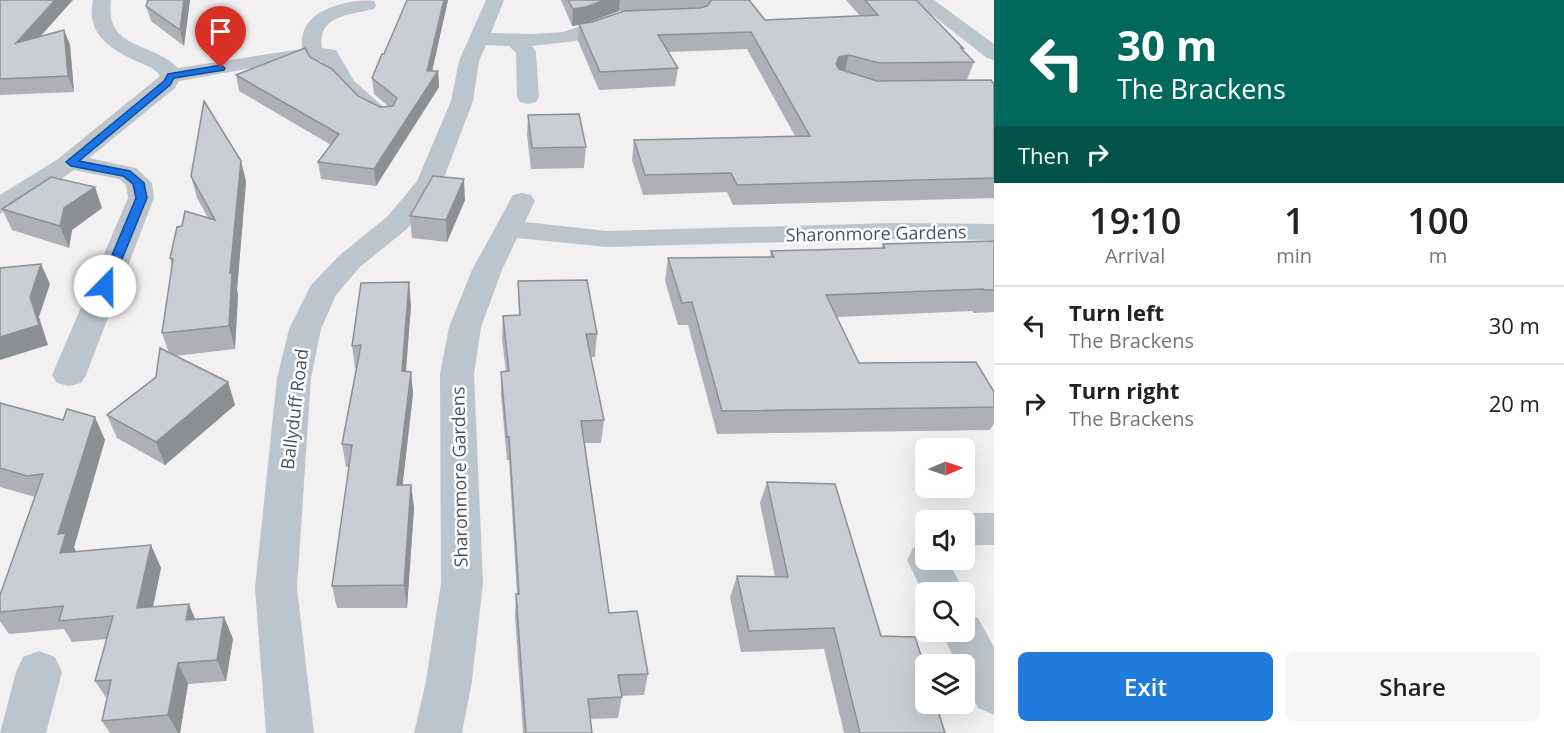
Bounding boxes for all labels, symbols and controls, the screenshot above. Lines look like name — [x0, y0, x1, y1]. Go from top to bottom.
pin — [195, 6, 246, 68]
icon: arrive — [204, 15, 237, 48]
text: 30 m — [1117, 16, 1217, 73]
icon: left — [1018, 24, 1096, 102]
text: The Brackens — [1117, 70, 1286, 107]
icon: right — [1081, 138, 1114, 171]
text: Then — [1018, 140, 1069, 170]
text: 19:10 — [1089, 196, 1181, 245]
text: 1 — [1284, 196, 1305, 245]
text: 100 — [1407, 196, 1469, 245]
street label: Sharonmore Gardens — [785, 219, 967, 247]
text: Arrival — [1105, 242, 1165, 269]
text: min — [1276, 242, 1312, 269]
text: m — [1429, 242, 1447, 269]
position arrow — [73, 254, 137, 318]
text: Turn left — [1069, 297, 1164, 327]
icon: left — [1018, 309, 1051, 342]
text: 30 m — [1489, 310, 1540, 340]
text: The Brackens — [1069, 327, 1194, 354]
street label: Ballyduff Road — [275, 347, 313, 471]
text: Turn right — [1069, 375, 1180, 405]
street label: Sharonmore Gardens — [445, 386, 473, 568]
icon: right — [1018, 387, 1051, 420]
text: 20 m — [1489, 388, 1540, 418]
text: The Brackens — [1069, 405, 1194, 432]
north arrow — [915, 438, 975, 498]
map controls — [915, 438, 975, 714]
button: sound — [915, 510, 975, 570]
button: search — [915, 582, 975, 642]
button: Exit — [1018, 652, 1273, 721]
button: Share — [1285, 652, 1540, 721]
button: layers — [915, 654, 975, 714]

